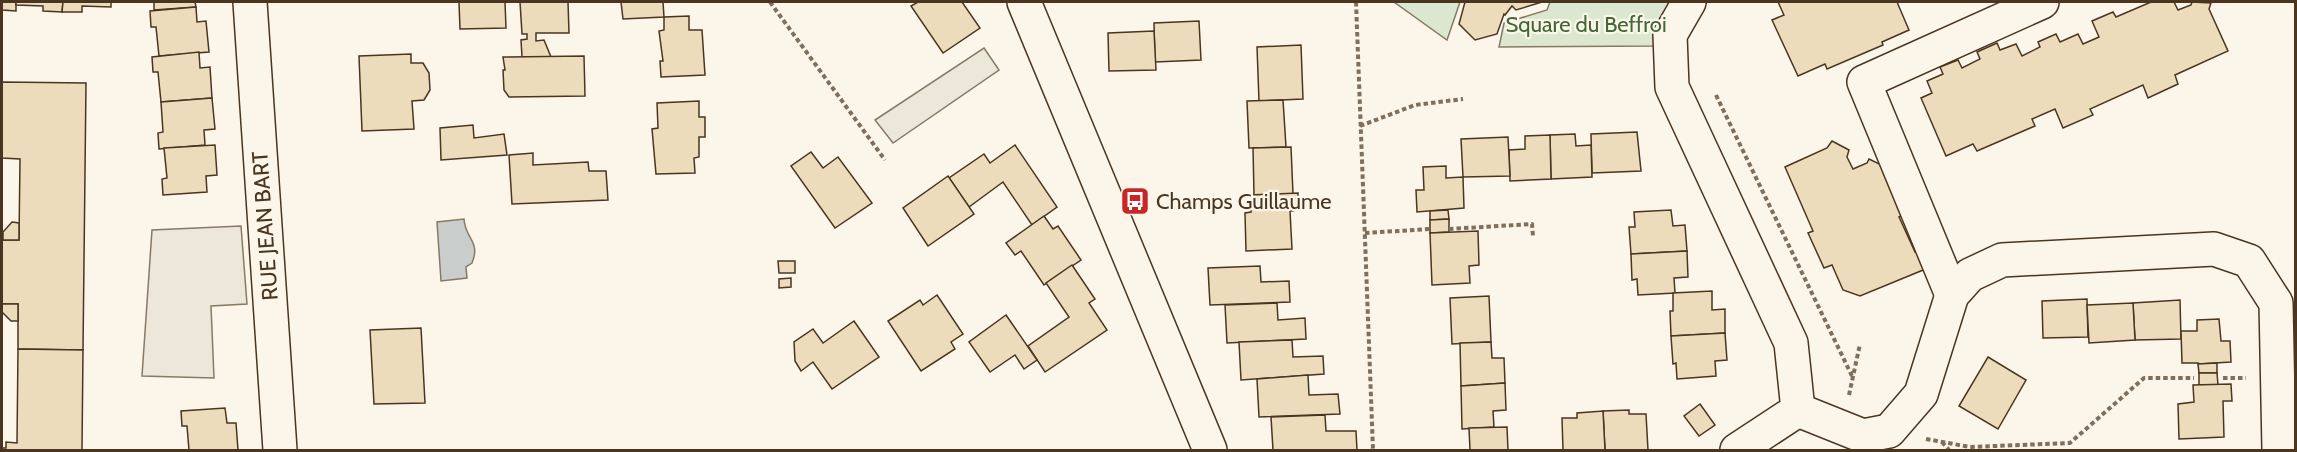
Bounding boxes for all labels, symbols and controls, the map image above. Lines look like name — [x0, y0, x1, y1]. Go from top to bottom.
park label: Square du Beffroi — [1505, 11, 1667, 38]
street label: RUE JEAN BART — [246, 150, 284, 302]
bus stop icon: Champs Guillaume — [1119, 185, 1151, 217]
place label: Champs Guillaume — [1156, 188, 1332, 215]

